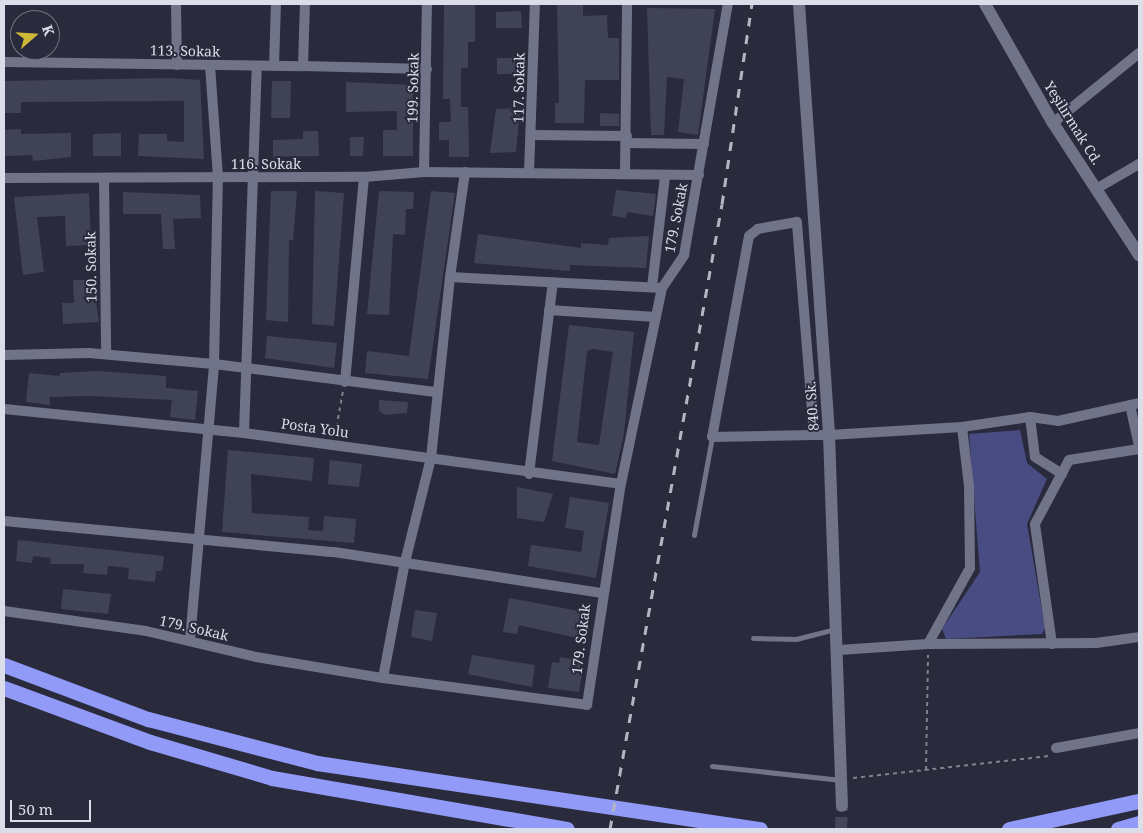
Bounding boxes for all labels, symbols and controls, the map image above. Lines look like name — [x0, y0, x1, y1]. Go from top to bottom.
north arrow — [10, 10, 60, 60]
text: K — [38, 22, 59, 38]
street label: 113. Sokak — [150, 42, 220, 60]
street label: 199. Sokak — [404, 53, 422, 123]
street label: 117. Sokak — [510, 53, 528, 123]
street label: Yeşilırmak Cd. — [1041, 78, 1105, 168]
street label: 116. Sokak — [231, 156, 301, 172]
street label: 179. Sokak — [661, 182, 691, 254]
street label: 150. Sokak — [82, 232, 100, 302]
street label: 840. Sk. — [802, 381, 822, 431]
street label: Posta Yolu — [280, 415, 350, 441]
street label: 179. Sokak — [568, 603, 594, 675]
street label: 179. Sokak — [158, 612, 230, 644]
scale bar — [12, 790, 94, 822]
text: 50 m — [18, 799, 53, 819]

